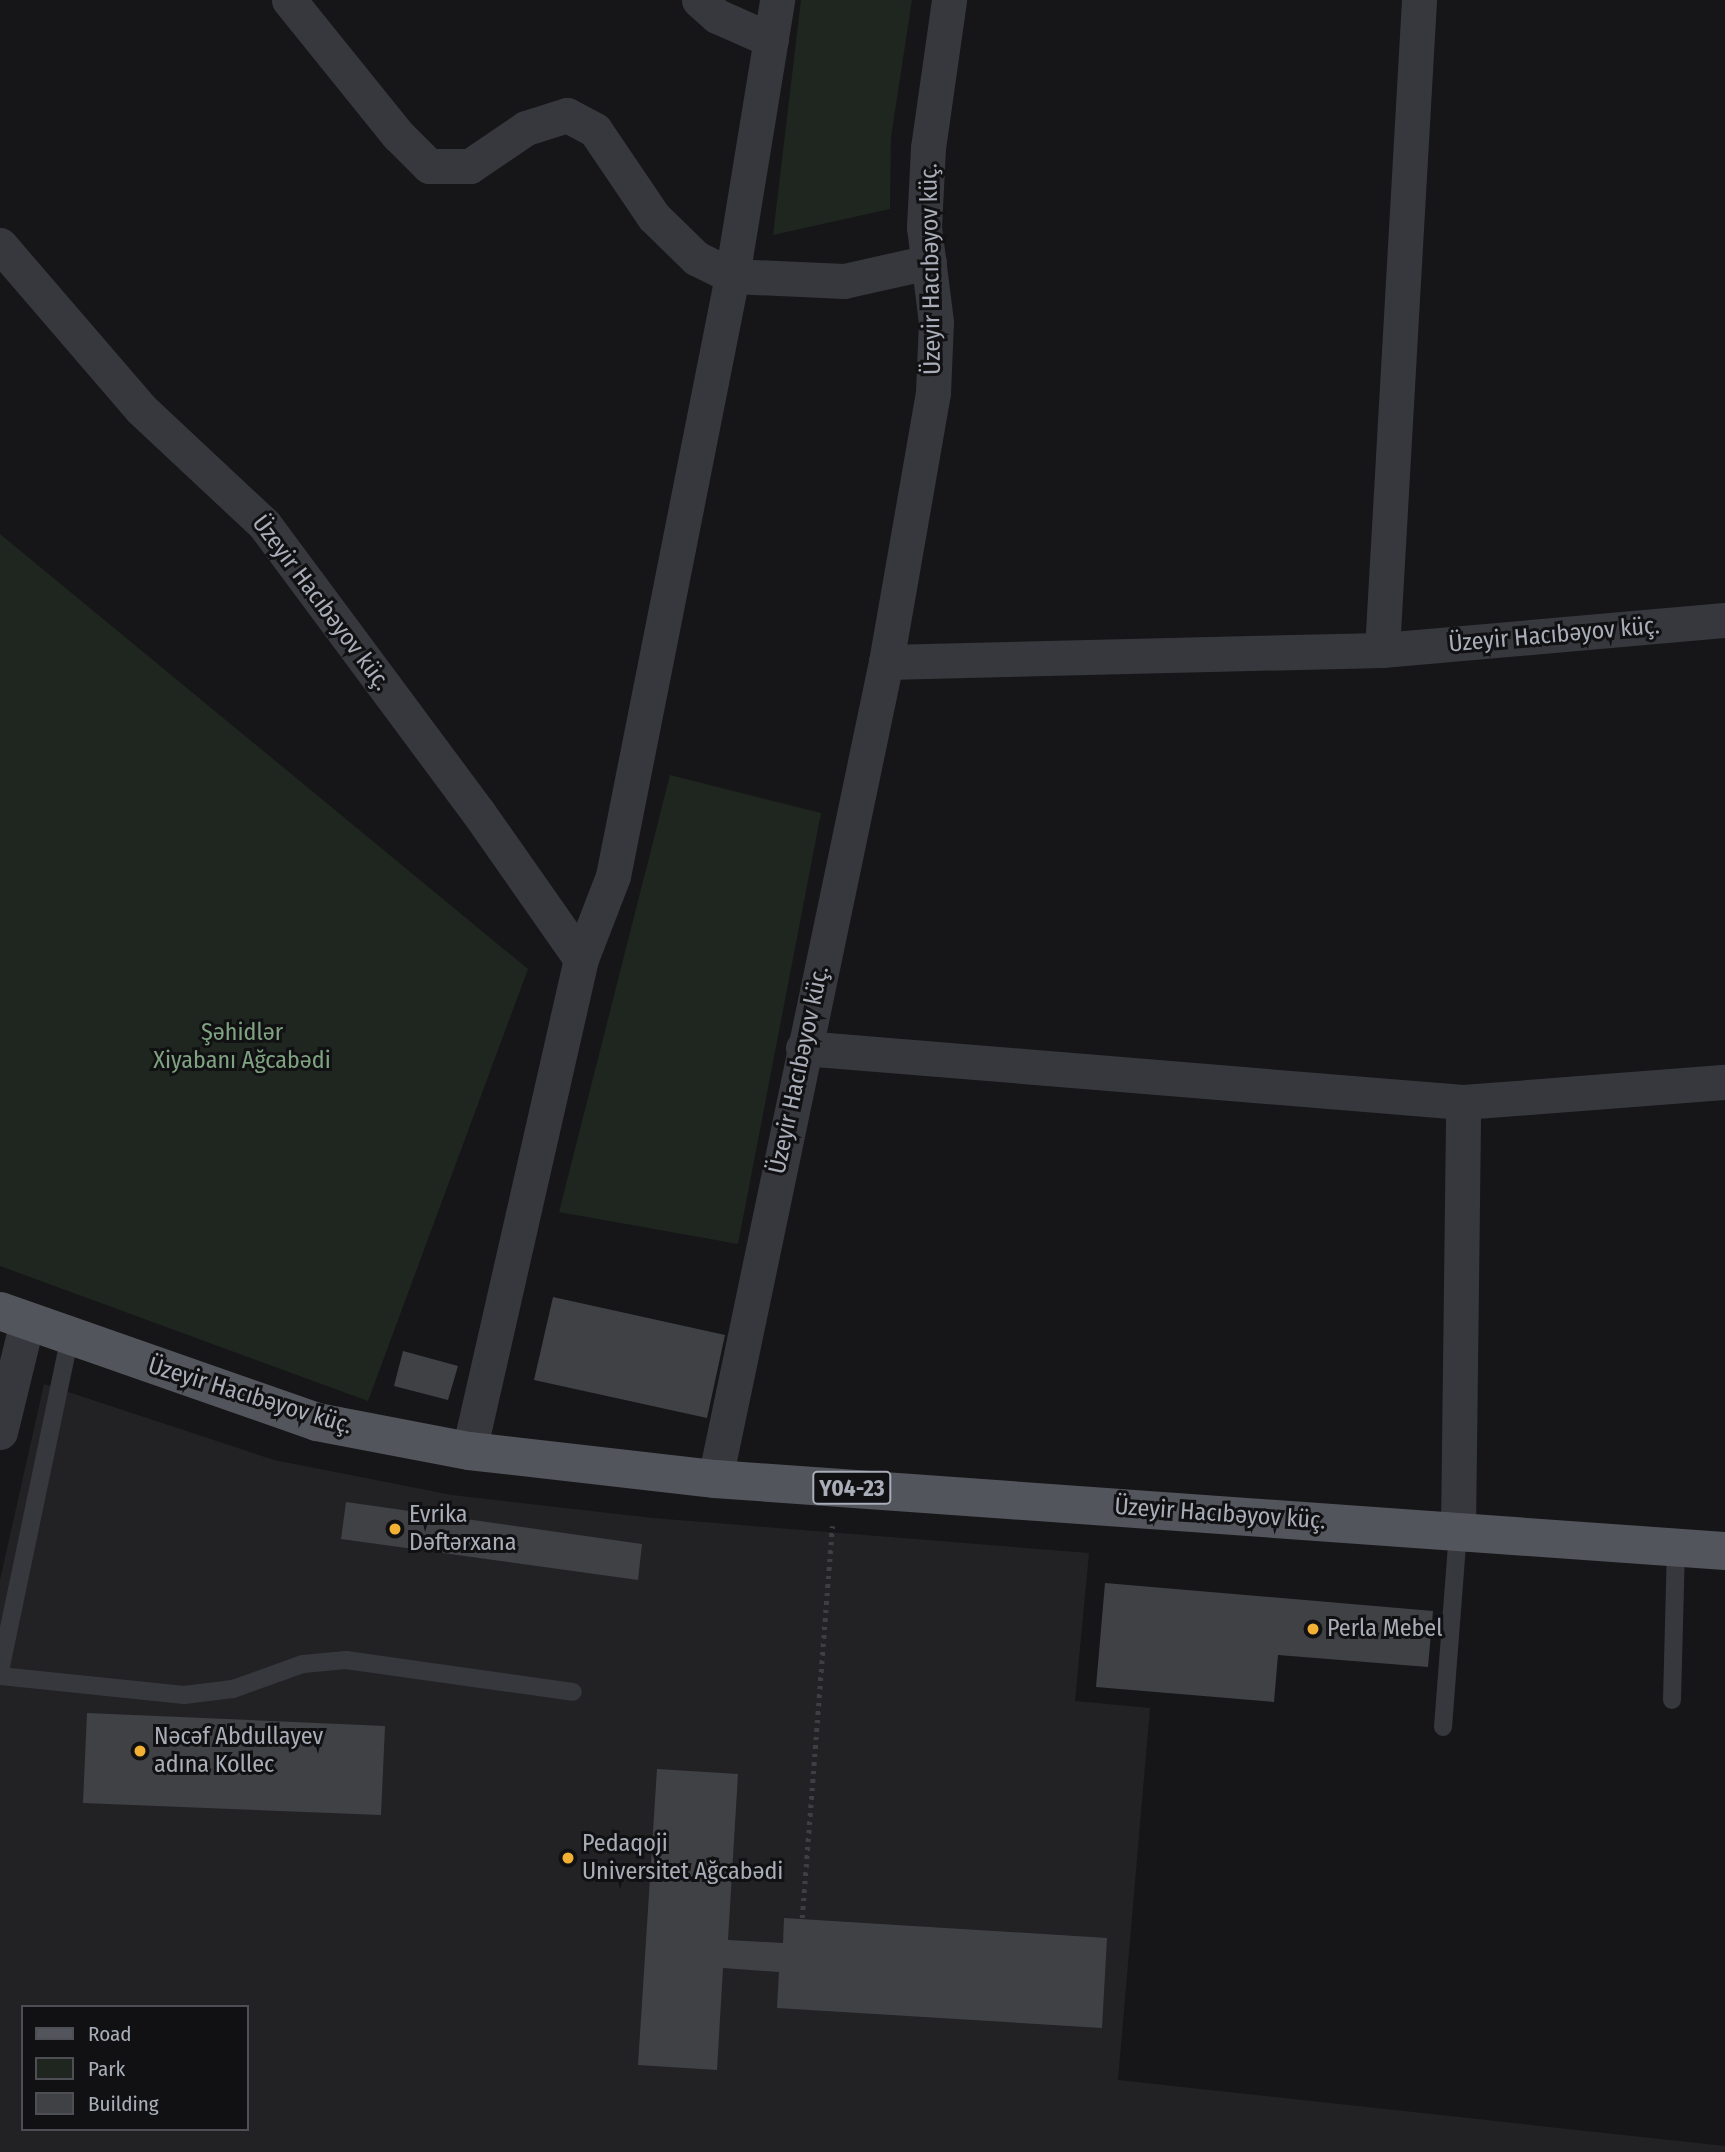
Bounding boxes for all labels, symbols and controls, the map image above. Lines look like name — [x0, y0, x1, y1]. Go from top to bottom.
street label: Üzeyir Hacıbəyov küç. — [915, 163, 947, 375]
street label: Üzeyir Hacıbəyov küç. — [246, 510, 396, 696]
street label: Üzeyir Hacıbəyov küç. — [1447, 611, 1661, 659]
street label: Üzeyir Hacıbəyov küç. — [763, 963, 835, 1177]
park label: Şəhidlər Xiyabanı Ağcabədi — [153, 1019, 331, 1075]
street label: Üzeyir Hacıbəyov küç. — [145, 1351, 355, 1441]
road number: Y04-23 — [812, 1469, 892, 1508]
street label: Üzeyir Hacıbəyov küç. — [1113, 1492, 1327, 1536]
place label: Evrika Dəftərxana — [409, 1501, 516, 1557]
marker: Evrika Dəftərxana — [387, 1521, 403, 1537]
place label: Perla Mebel — [1327, 1615, 1443, 1643]
marker: Perla Mebel — [1305, 1621, 1321, 1637]
place label: Nəcəf Abdullayev adına Kollec — [154, 1723, 323, 1779]
marker: Nəcəf Abdullayev adına Kollec — [132, 1743, 148, 1759]
place label: Pedaqoji Universitet Ağcabədi — [582, 1830, 783, 1886]
marker: Pedaqoji Universitet Ağcabədi — [560, 1850, 576, 1866]
legend — [21, 2005, 248, 2131]
text: Road — [88, 2021, 132, 2047]
text: Park — [88, 2056, 125, 2082]
text: Building — [88, 2091, 159, 2117]

